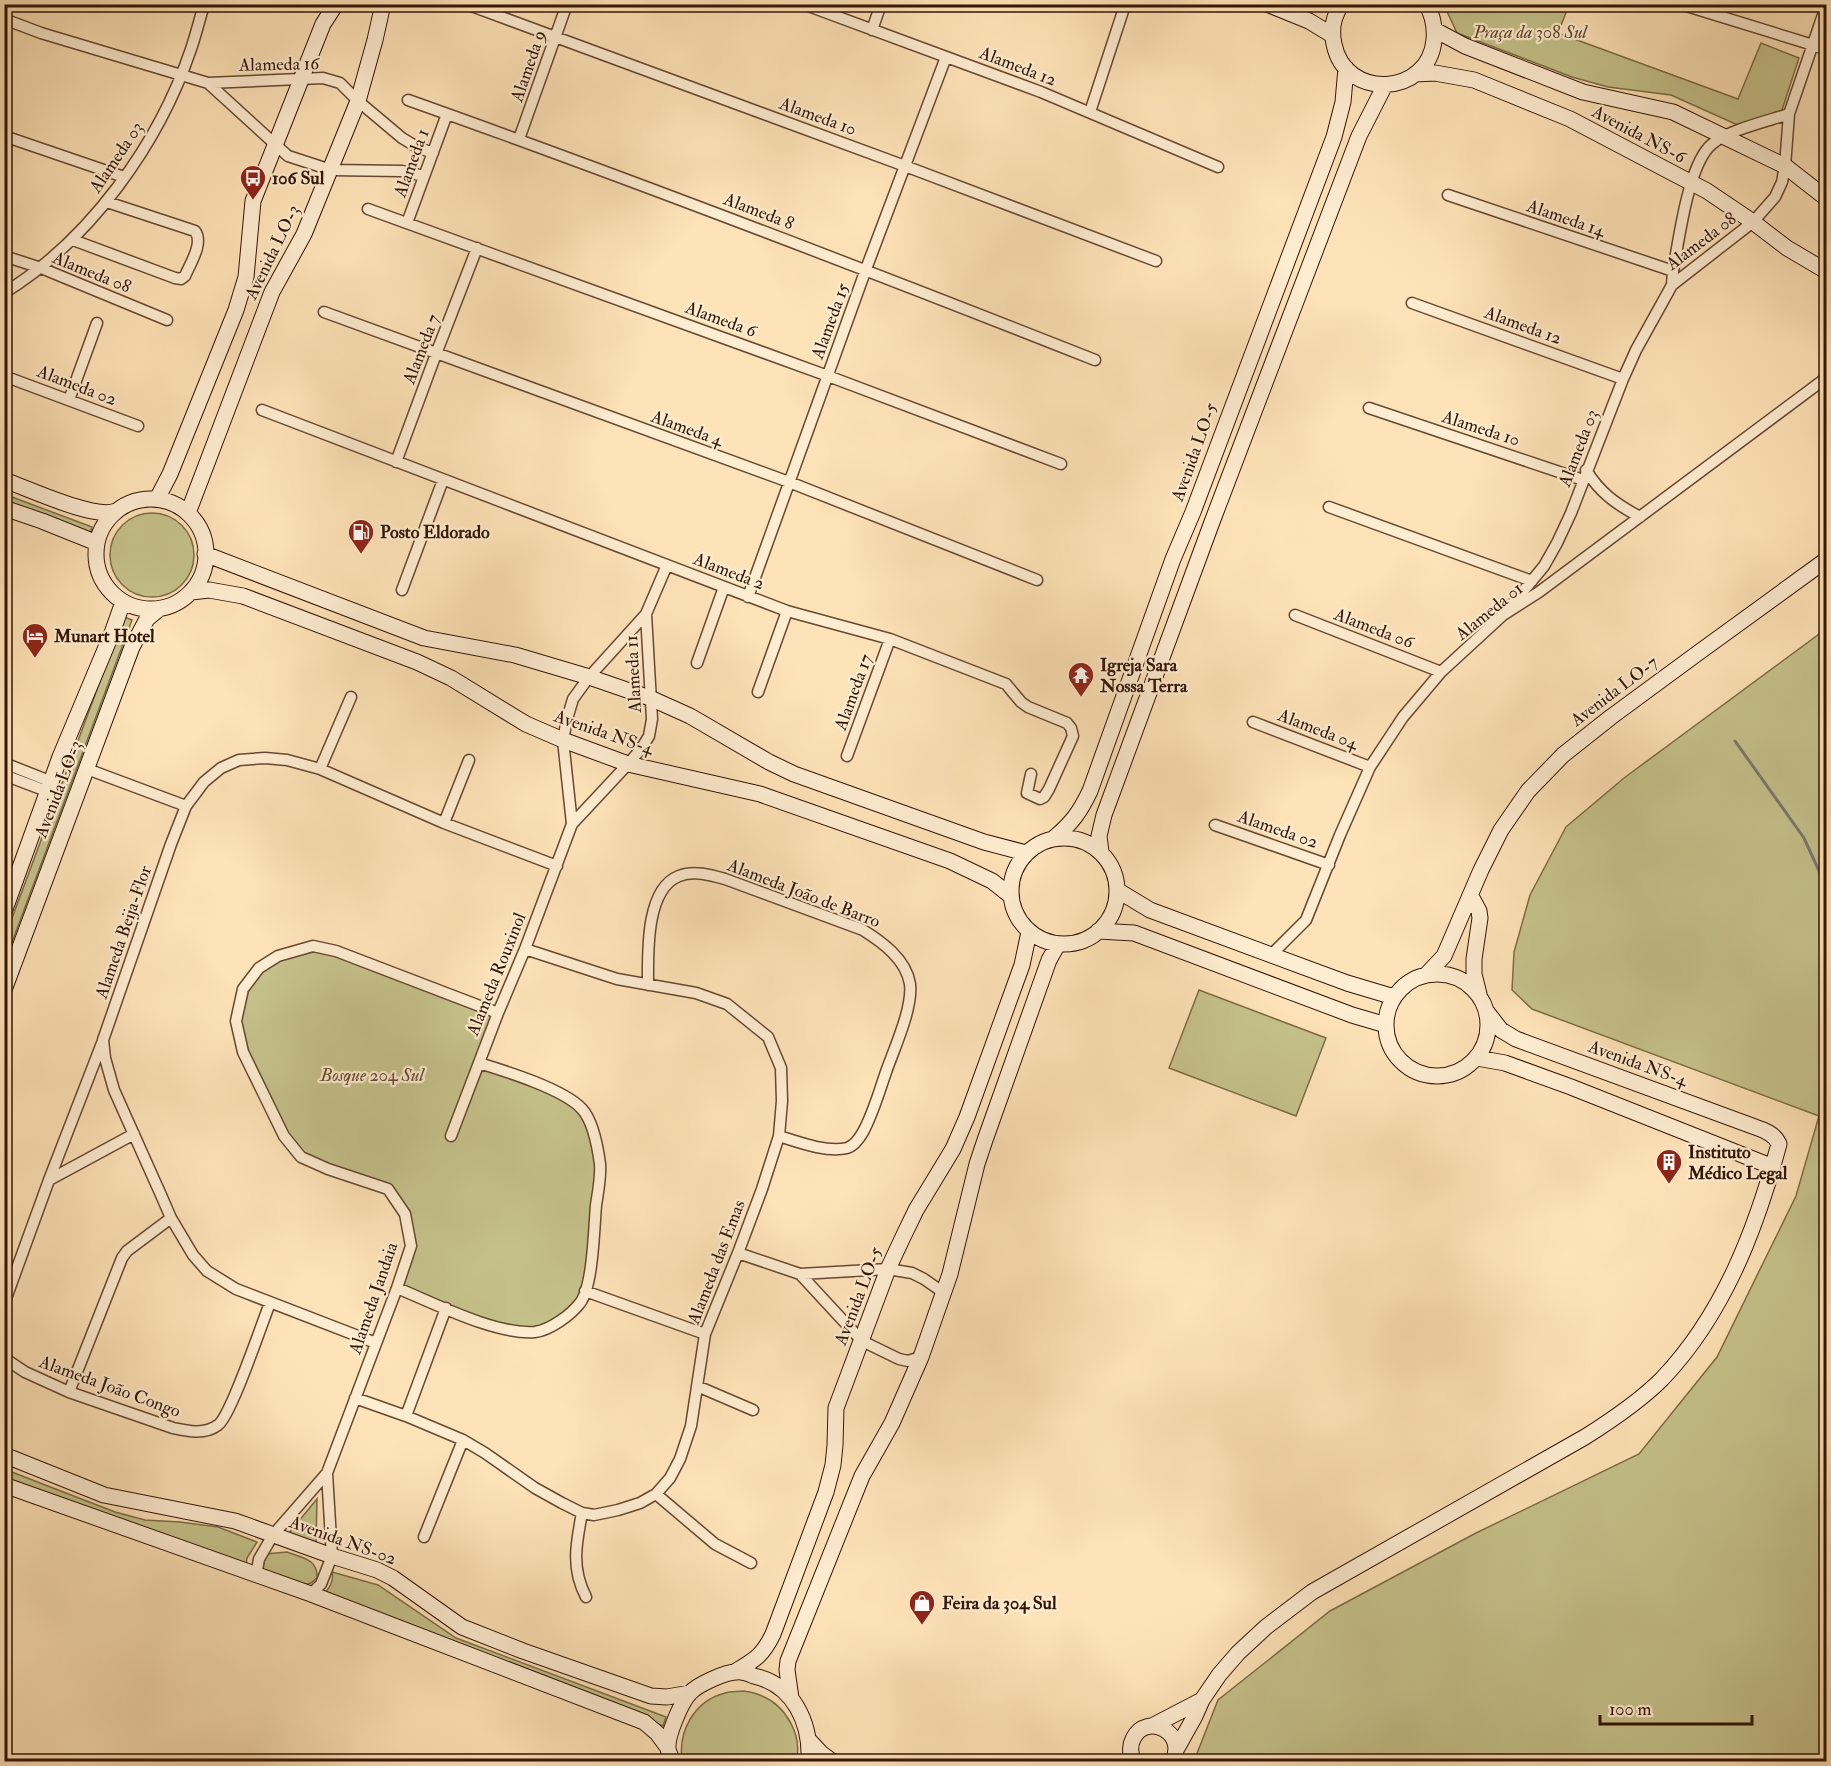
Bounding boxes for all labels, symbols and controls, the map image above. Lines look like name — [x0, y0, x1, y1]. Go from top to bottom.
park label: Praça da 308 Sul — [1472, 21, 1589, 44]
street label: Alameda 9 — [505, 27, 551, 106]
street label: Alameda 12 — [975, 41, 1060, 92]
street label: Alameda 16 — [238, 52, 320, 77]
street label: Alameda 10 — [775, 92, 860, 141]
street label: Avenida NS-6 — [1587, 100, 1690, 169]
street label: Alameda 03 — [84, 117, 149, 198]
street label: Alameda 1 — [388, 126, 434, 202]
bus stop icon: 106 Sul — [238, 163, 268, 201]
place label: 106 Sul — [272, 167, 325, 190]
street label: Alameda 8 — [720, 187, 797, 235]
street label: Alameda 14 — [1523, 194, 1609, 243]
street label: Avenida LO-3 — [239, 201, 305, 304]
street label: Alameda 08 — [1661, 207, 1741, 276]
street label: Alameda 08 — [48, 246, 134, 299]
street label: Alameda 15 — [806, 280, 855, 363]
street label: Alameda 6 — [681, 296, 760, 343]
street label: Alameda 12 — [1480, 301, 1565, 350]
street label: Alameda 7 — [397, 311, 445, 388]
street label: Alameda 02 — [33, 359, 120, 411]
street label: Avenida LO-5 — [1166, 400, 1223, 506]
street label: Alameda 4 — [647, 405, 727, 452]
street label: Alameda 10 — [1438, 405, 1523, 452]
street label: Alameda 03 — [1553, 406, 1604, 491]
fuel station icon: Posto Eldorado — [346, 517, 376, 555]
place label: Posto Eldorado — [380, 521, 490, 544]
street label: Alameda 2 — [689, 547, 768, 595]
street label: Alameda 01 — [1450, 577, 1528, 646]
street label: Alameda 06 — [1330, 602, 1418, 654]
hotel icon: Munart Hotel — [20, 621, 50, 659]
place label: Munart Hotel — [53, 625, 155, 648]
street label: Alameda 11 — [620, 635, 647, 714]
street label: Alameda 17 — [829, 651, 878, 734]
street label: Avenida LO-7 — [1565, 651, 1663, 732]
place label: Igreja Sara Nossa Terra — [1099, 654, 1188, 698]
temple icon: Igreja Sara Nossa Terra — [1066, 660, 1096, 698]
street label: Alameda 04 — [1274, 703, 1362, 756]
street label: Avenida NS-4 — [550, 704, 658, 761]
street label: Avenida LO-3 — [29, 737, 88, 842]
street label: Alameda 02 — [1234, 805, 1321, 854]
street label: Alameda João de Barro — [723, 853, 884, 933]
street label: Alameda Beija-Flor — [90, 862, 157, 1003]
street label: Alameda Rouxinol — [461, 909, 532, 1040]
street label: Avenida NS-4 — [1584, 1035, 1692, 1092]
park label: Bosque 204 Sul — [319, 1064, 425, 1087]
place label: Instituto Médico Legal — [1687, 1141, 1788, 1185]
building icon: Instituto Médico Legal — [1654, 1147, 1684, 1185]
street label: Alameda das Emas — [682, 1197, 751, 1329]
street label: Alameda Jandaia — [343, 1239, 404, 1358]
street label: Avenida LO-5 — [829, 1244, 888, 1349]
street label: Alameda João Congo — [35, 1350, 184, 1423]
street label: Avenida NS-02 — [285, 1510, 400, 1570]
shop icon: Feira da 304 Sul — [907, 1588, 937, 1626]
place label: Feira da 304 Sul — [942, 1592, 1057, 1615]
scale bar — [1600, 1688, 1752, 1726]
text: 100 m — [1609, 1698, 1652, 1721]

